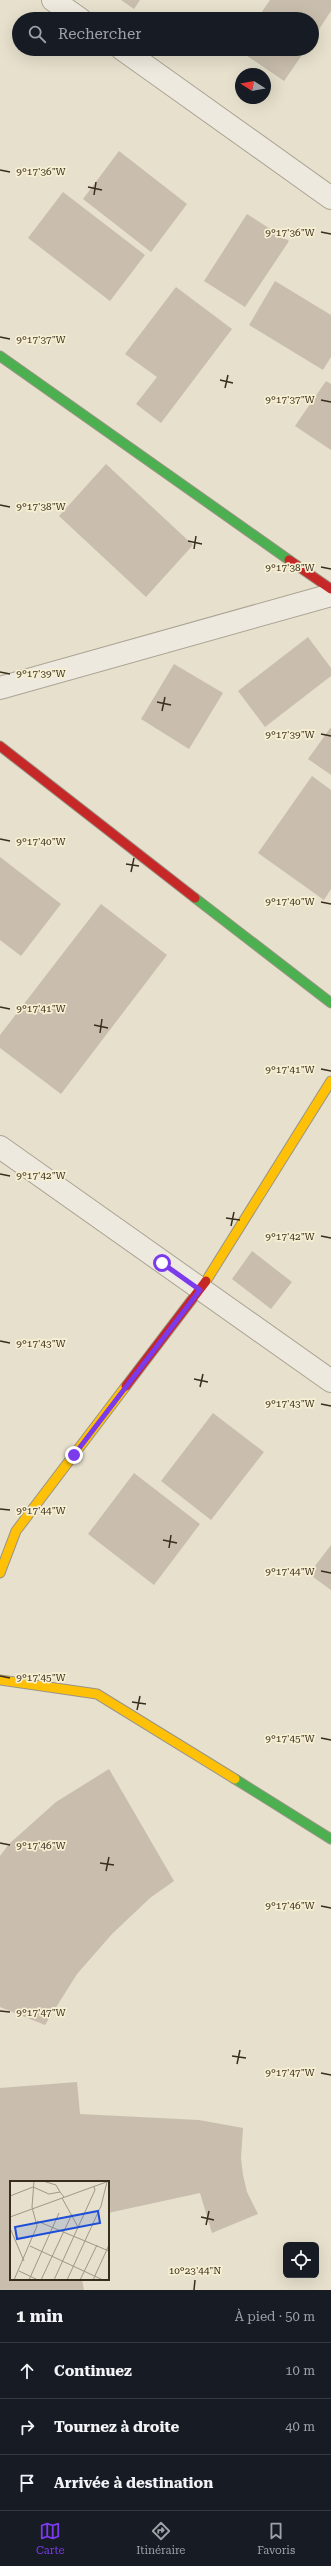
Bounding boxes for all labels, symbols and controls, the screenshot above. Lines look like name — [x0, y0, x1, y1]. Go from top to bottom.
search box — [12, 12, 319, 56]
icon: search — [26, 23, 48, 45]
text: Rechercher — [58, 25, 141, 43]
north arrow — [235, 68, 271, 104]
text: 9°17'36"W — [16, 166, 67, 177]
text: 9°17'36"W — [265, 227, 316, 238]
text: 9°17'37"W — [16, 334, 67, 345]
text: 9°17'37"W — [265, 394, 316, 405]
text: 9°17'38"W — [16, 501, 67, 512]
text: 9°17'38"W — [265, 562, 316, 573]
text: 9°17'39"W — [16, 668, 67, 679]
text: 9°17'39"W — [265, 729, 316, 740]
text: 9°17'40"W — [16, 836, 67, 847]
text: 9°17'40"W — [265, 896, 316, 907]
text: 9°17'41"W — [16, 1003, 67, 1014]
text: 9°17'41"W — [265, 1064, 316, 1075]
text: 9°17'42"W — [16, 1170, 67, 1181]
text: 9°17'42"W — [265, 1231, 316, 1242]
route start — [153, 1254, 171, 1272]
text: 9°17'43"W — [16, 1338, 67, 1349]
text: 9°17'43"W — [265, 1398, 316, 1409]
route end — [65, 1446, 83, 1464]
text: 9°17'44"W — [16, 1505, 67, 1516]
text: 9°17'44"W — [265, 1566, 316, 1577]
text: 9°17'45"W — [16, 1672, 67, 1683]
text: 9°17'45"W — [265, 1733, 316, 1744]
text: 9°17'46"W — [16, 1840, 67, 1851]
text: 9°17'46"W — [265, 1900, 316, 1911]
text: 9°17'47"W — [16, 2007, 67, 2018]
text: 9°17'47"W — [265, 2067, 316, 2078]
inset map — [10, 2181, 109, 2280]
map controls — [283, 2242, 319, 2278]
button: locate — [283, 2242, 319, 2278]
text: 10°23'44"N — [169, 2265, 221, 2276]
text: 1 min — [16, 2306, 63, 2326]
text: À pied · 50 m — [235, 2309, 315, 2324]
icon: ahead — [16, 2360, 38, 2382]
text: Continuez — [54, 2362, 132, 2380]
text: 10 m — [285, 2363, 315, 2378]
icon: right — [16, 2416, 38, 2438]
text: Tournez à droite — [54, 2418, 179, 2436]
text: 40 m — [285, 2419, 315, 2434]
icon: arrive — [16, 2472, 38, 2494]
text: Arrivée à destination — [54, 2474, 213, 2492]
tab: Carte — [36, 2520, 64, 2557]
tab: Itinéraire — [136, 2520, 185, 2557]
tab: Favoris — [257, 2520, 295, 2557]

